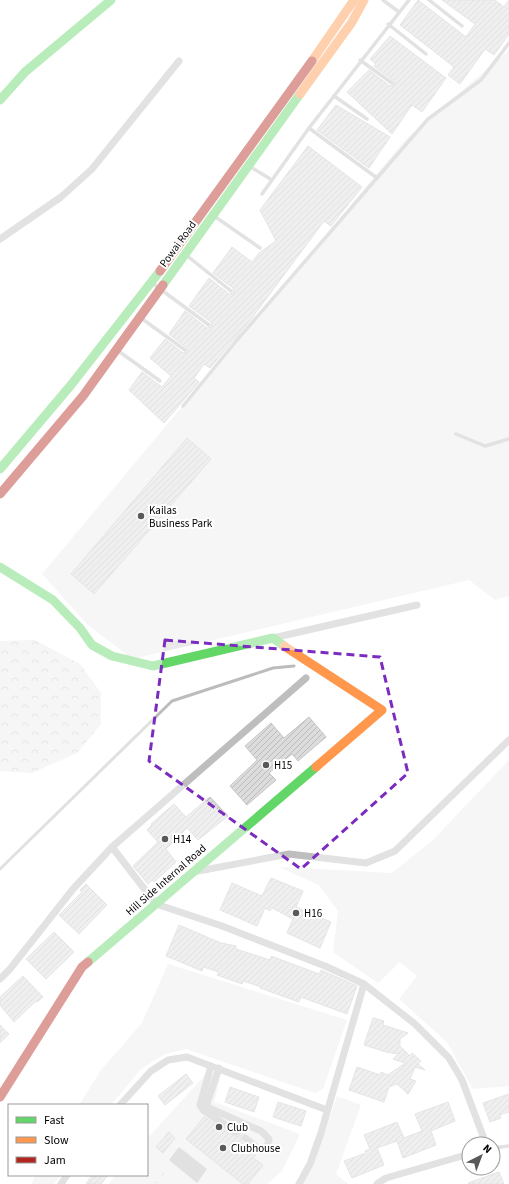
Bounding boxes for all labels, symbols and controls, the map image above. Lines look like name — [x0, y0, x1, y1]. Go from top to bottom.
street label: Powai Road — [156, 218, 200, 270]
place label: Kailas Business Park — [149, 503, 213, 531]
marker: Kailas Business Park — [136, 511, 146, 521]
place label: H15 — [274, 758, 292, 773]
marker: H15 — [261, 760, 271, 770]
place label: H14 — [173, 832, 192, 847]
marker: H14 — [160, 834, 170, 844]
street label: Hill Side Internal Road — [123, 841, 209, 919]
place label: H16 — [304, 906, 323, 921]
marker: H16 — [291, 908, 301, 918]
legend — [8, 1104, 148, 1176]
text: Fast — [44, 1112, 64, 1129]
place label: Club — [227, 1120, 248, 1135]
marker: Club — [214, 1122, 224, 1132]
text: Slow — [44, 1132, 69, 1149]
north arrow — [461, 1136, 501, 1176]
place label: Clubhouse — [231, 1141, 281, 1156]
text: N — [480, 1141, 495, 1157]
marker: Clubhouse — [218, 1143, 228, 1153]
text: Jam — [44, 1152, 66, 1169]

